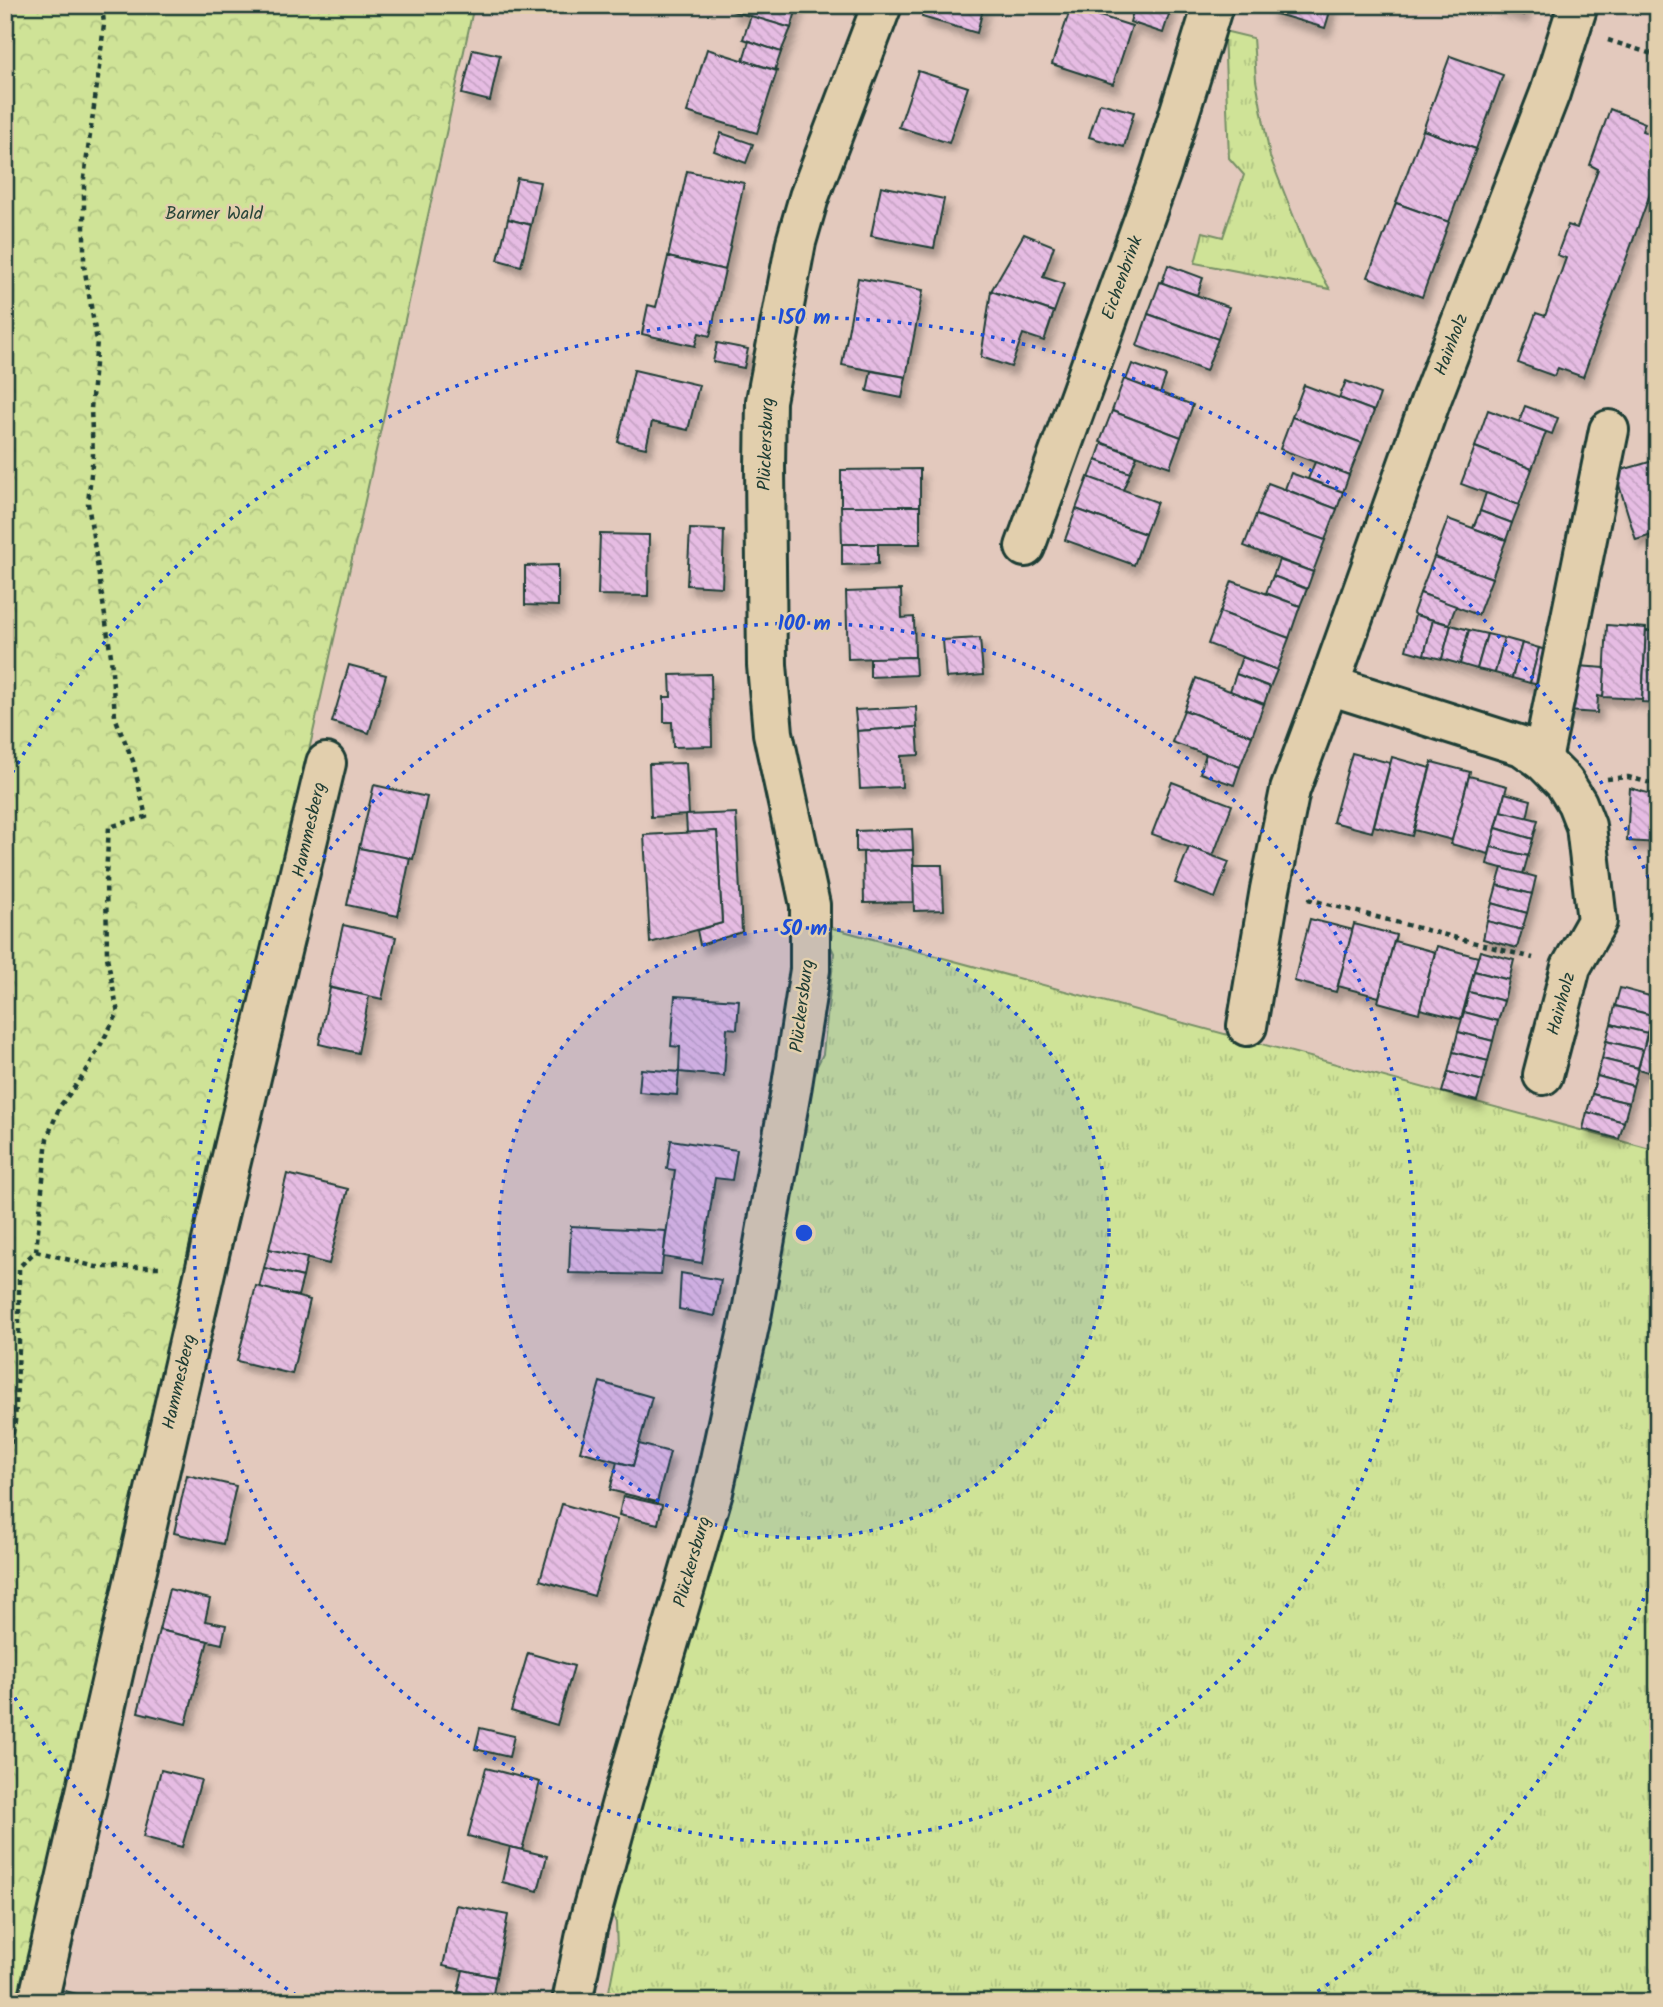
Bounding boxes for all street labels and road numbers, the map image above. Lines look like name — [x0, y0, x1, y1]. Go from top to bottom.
street label: Eichenbrink — [1094, 231, 1152, 324]
street label: Hainholz — [1427, 310, 1477, 380]
street label: Plückersburg — [751, 397, 783, 491]
street label: Hammesberg — [285, 779, 335, 881]
street label: Plückersburg — [783, 958, 823, 1054]
street label: Hainholz — [1540, 969, 1584, 1039]
street label: Hammesberg — [155, 1331, 205, 1433]
street label: Plückersburg — [666, 1513, 720, 1611]

